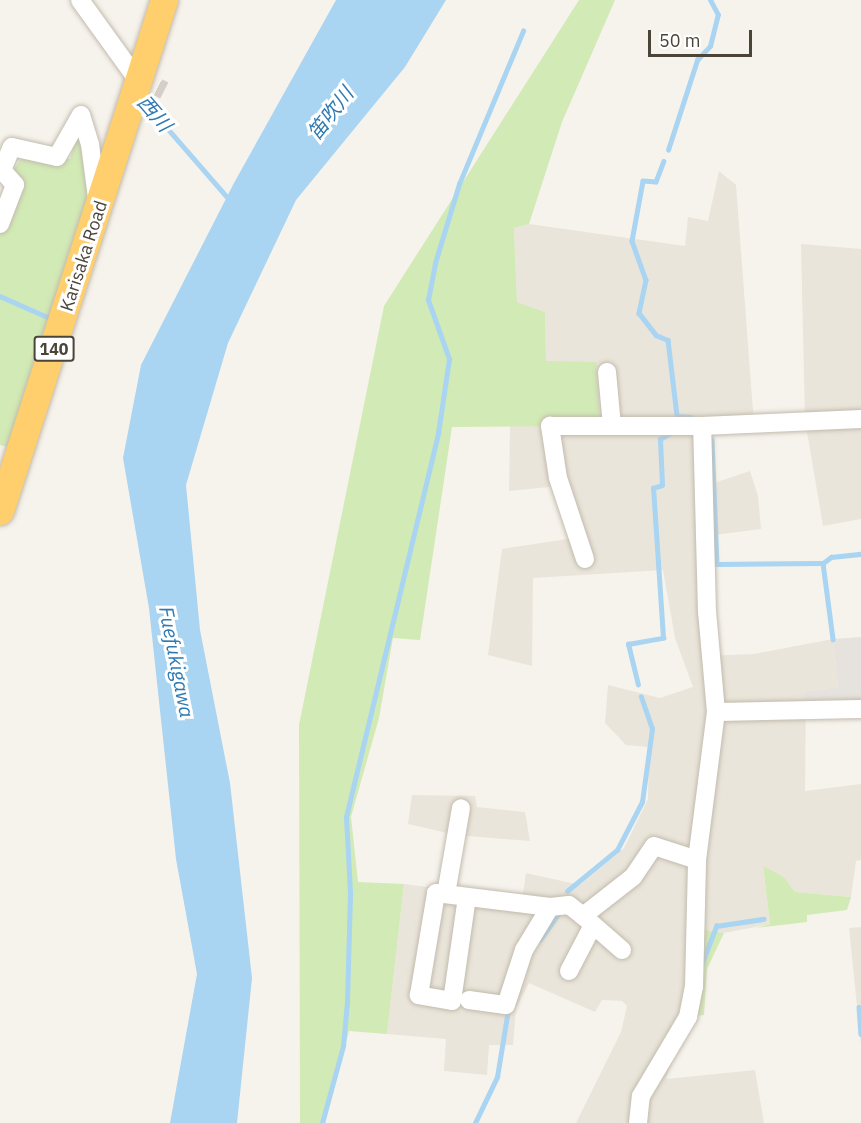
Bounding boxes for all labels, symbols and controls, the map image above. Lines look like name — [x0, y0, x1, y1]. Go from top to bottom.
scale bar — [651, 18, 754, 56]
text: 50 m — [659, 29, 701, 52]
water label: 笛吹川 — [302, 82, 358, 144]
water label: 西川 — [133, 90, 177, 136]
street label: Karisaka Road — [56, 198, 112, 314]
road number: 140 — [33, 336, 75, 362]
water label: Fuefukigawa — [154, 604, 200, 720]

